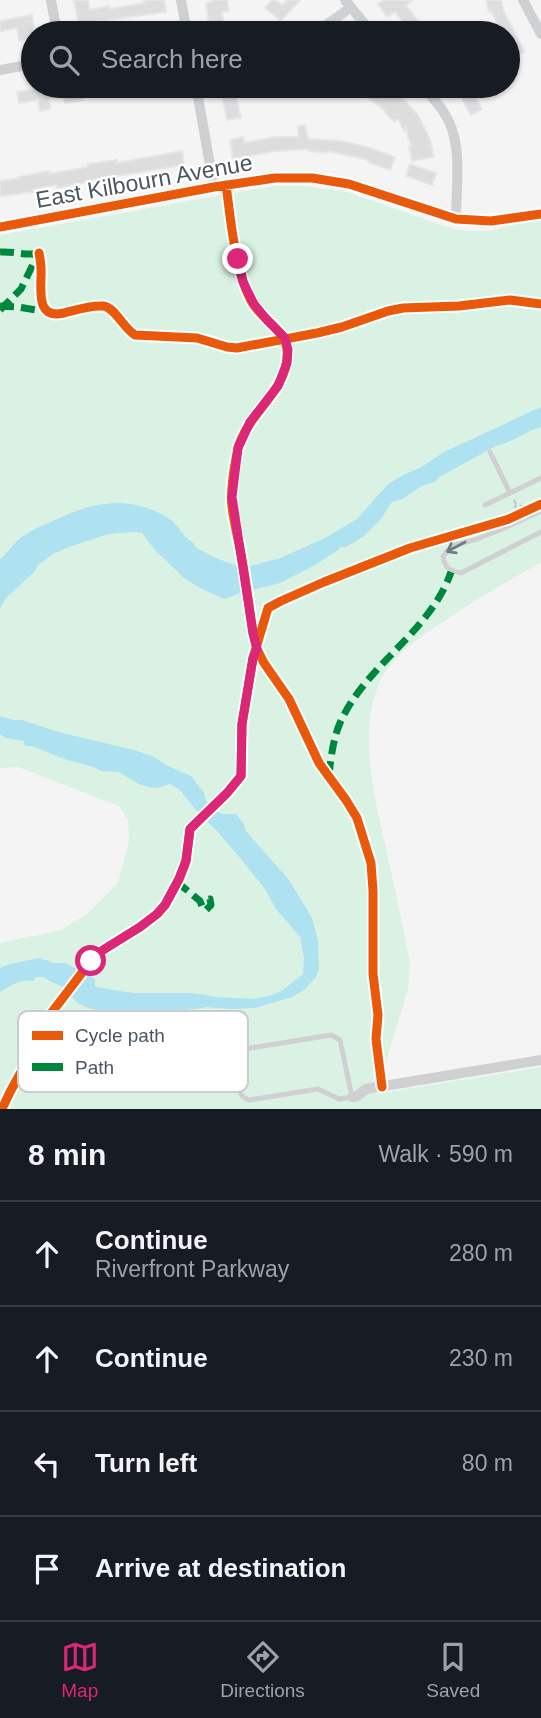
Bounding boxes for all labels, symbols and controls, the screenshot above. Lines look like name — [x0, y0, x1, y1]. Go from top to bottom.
search box — [21, 21, 520, 98]
icon: search — [45, 41, 83, 79]
text: Search here — [101, 44, 243, 74]
street label: East Kilbourn Avenue — [34, 149, 254, 213]
route end — [222, 243, 253, 274]
one-way arrow — [447, 541, 467, 555]
route start — [75, 945, 106, 976]
legend — [18, 1011, 248, 1092]
text: Cycle path — [75, 1025, 165, 1046]
text: Path — [75, 1057, 114, 1078]
text: 8 min — [28, 1138, 106, 1171]
text: Walk · 590 m — [378, 1141, 513, 1167]
text: Continue — [95, 1225, 208, 1255]
icon: ahead — [28, 1235, 66, 1273]
text: 280 m — [449, 1240, 513, 1266]
text: Riverfront Parkway — [95, 1256, 289, 1282]
icon: ahead — [28, 1340, 66, 1378]
text: Continue — [95, 1343, 208, 1373]
text: 230 m — [449, 1345, 513, 1371]
icon: left — [28, 1445, 66, 1483]
text: Turn left — [95, 1448, 197, 1478]
text: 80 m — [462, 1450, 513, 1476]
icon: arrive — [28, 1550, 66, 1588]
text: Arrive at destination — [95, 1553, 346, 1583]
tab: Map — [61, 1638, 99, 1702]
tab: Directions — [220, 1638, 305, 1702]
tab: Saved — [426, 1638, 480, 1702]

